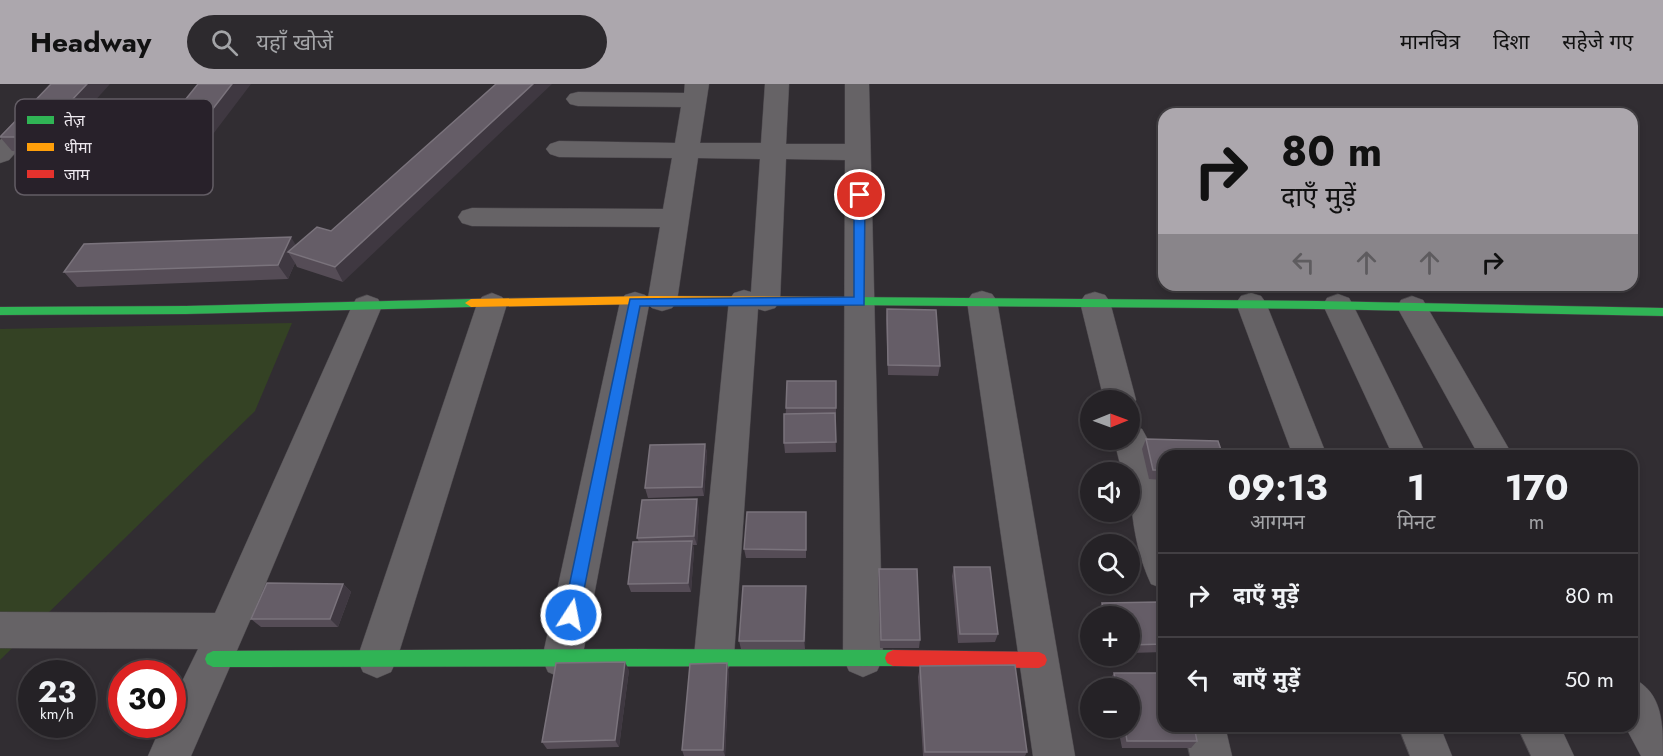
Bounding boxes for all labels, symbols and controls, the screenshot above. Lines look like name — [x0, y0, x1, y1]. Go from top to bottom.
search box — [187, 15, 607, 69]
text: Headway — [30, 22, 151, 63]
icon: search — [208, 26, 241, 59]
text: यहाँ खोजें — [256, 26, 333, 58]
text: मानचित्र — [1400, 27, 1460, 57]
text: दिशा — [1493, 27, 1529, 57]
text: सहेजे गए — [1562, 27, 1633, 57]
legend — [15, 99, 213, 195]
text: तेज़ — [64, 109, 86, 132]
text: 80 m — [1281, 121, 1382, 182]
icon: right — [1182, 132, 1260, 210]
text: धीमा — [64, 136, 93, 159]
text: जाम — [64, 163, 90, 186]
pin — [834, 169, 885, 220]
text: दाएँ मुड़ें — [1281, 177, 1356, 216]
icon: arrive — [843, 178, 876, 211]
icon: left — [1287, 246, 1320, 279]
icon: ahead — [1350, 246, 1383, 279]
icon: ahead — [1413, 246, 1446, 279]
icon: right — [1476, 246, 1509, 279]
north arrow — [1080, 390, 1140, 450]
map controls — [1080, 390, 1140, 738]
text: 09:13 — [1227, 461, 1328, 513]
text: 1 — [1407, 461, 1425, 513]
text: 170 — [1505, 461, 1569, 513]
button: sound — [1080, 462, 1140, 522]
text: आगमन — [1250, 508, 1305, 537]
text: मिनट — [1397, 508, 1435, 537]
text: m — [1529, 508, 1544, 537]
button: search — [1080, 534, 1140, 594]
icon: right — [1182, 579, 1215, 612]
text: दाएँ मुड़ें — [1233, 579, 1299, 611]
text: 80 m — [1565, 579, 1614, 611]
position arrow — [539, 583, 603, 647]
button: + — [1080, 606, 1140, 666]
speed limit sign: 30 — [108, 660, 186, 738]
icon: left — [1182, 663, 1215, 696]
text: बाएँ मुड़ें — [1233, 663, 1300, 695]
text: 50 m — [1565, 663, 1614, 695]
text: 23 — [38, 670, 76, 713]
button: − — [1080, 678, 1140, 738]
text: km/h — [40, 703, 74, 725]

